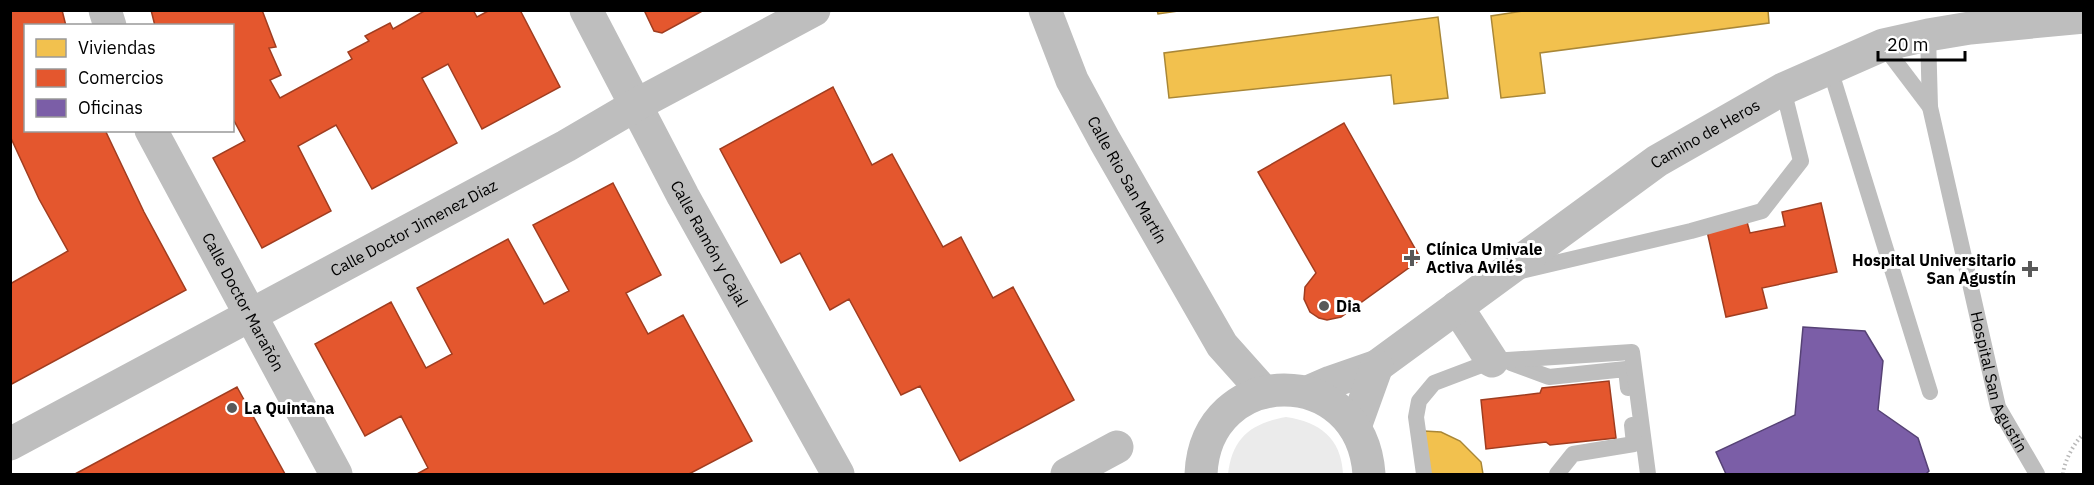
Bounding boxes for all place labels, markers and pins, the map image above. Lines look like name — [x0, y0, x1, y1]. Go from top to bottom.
place label: Clínica Umivale Activa Avilés — [1426, 239, 1543, 277]
marker: Clínica Umivale Activa Avilés — [1403, 249, 1421, 267]
place label: Hospital Universitario San Agustín — [1852, 250, 2016, 288]
marker: Hospital Universitario San Agustín — [2021, 260, 2039, 278]
place label: Dia — [1336, 296, 1361, 316]
marker: Dia — [1317, 299, 1331, 313]
place label: La Quintana — [244, 398, 334, 418]
marker: La Quintana — [225, 401, 239, 415]

